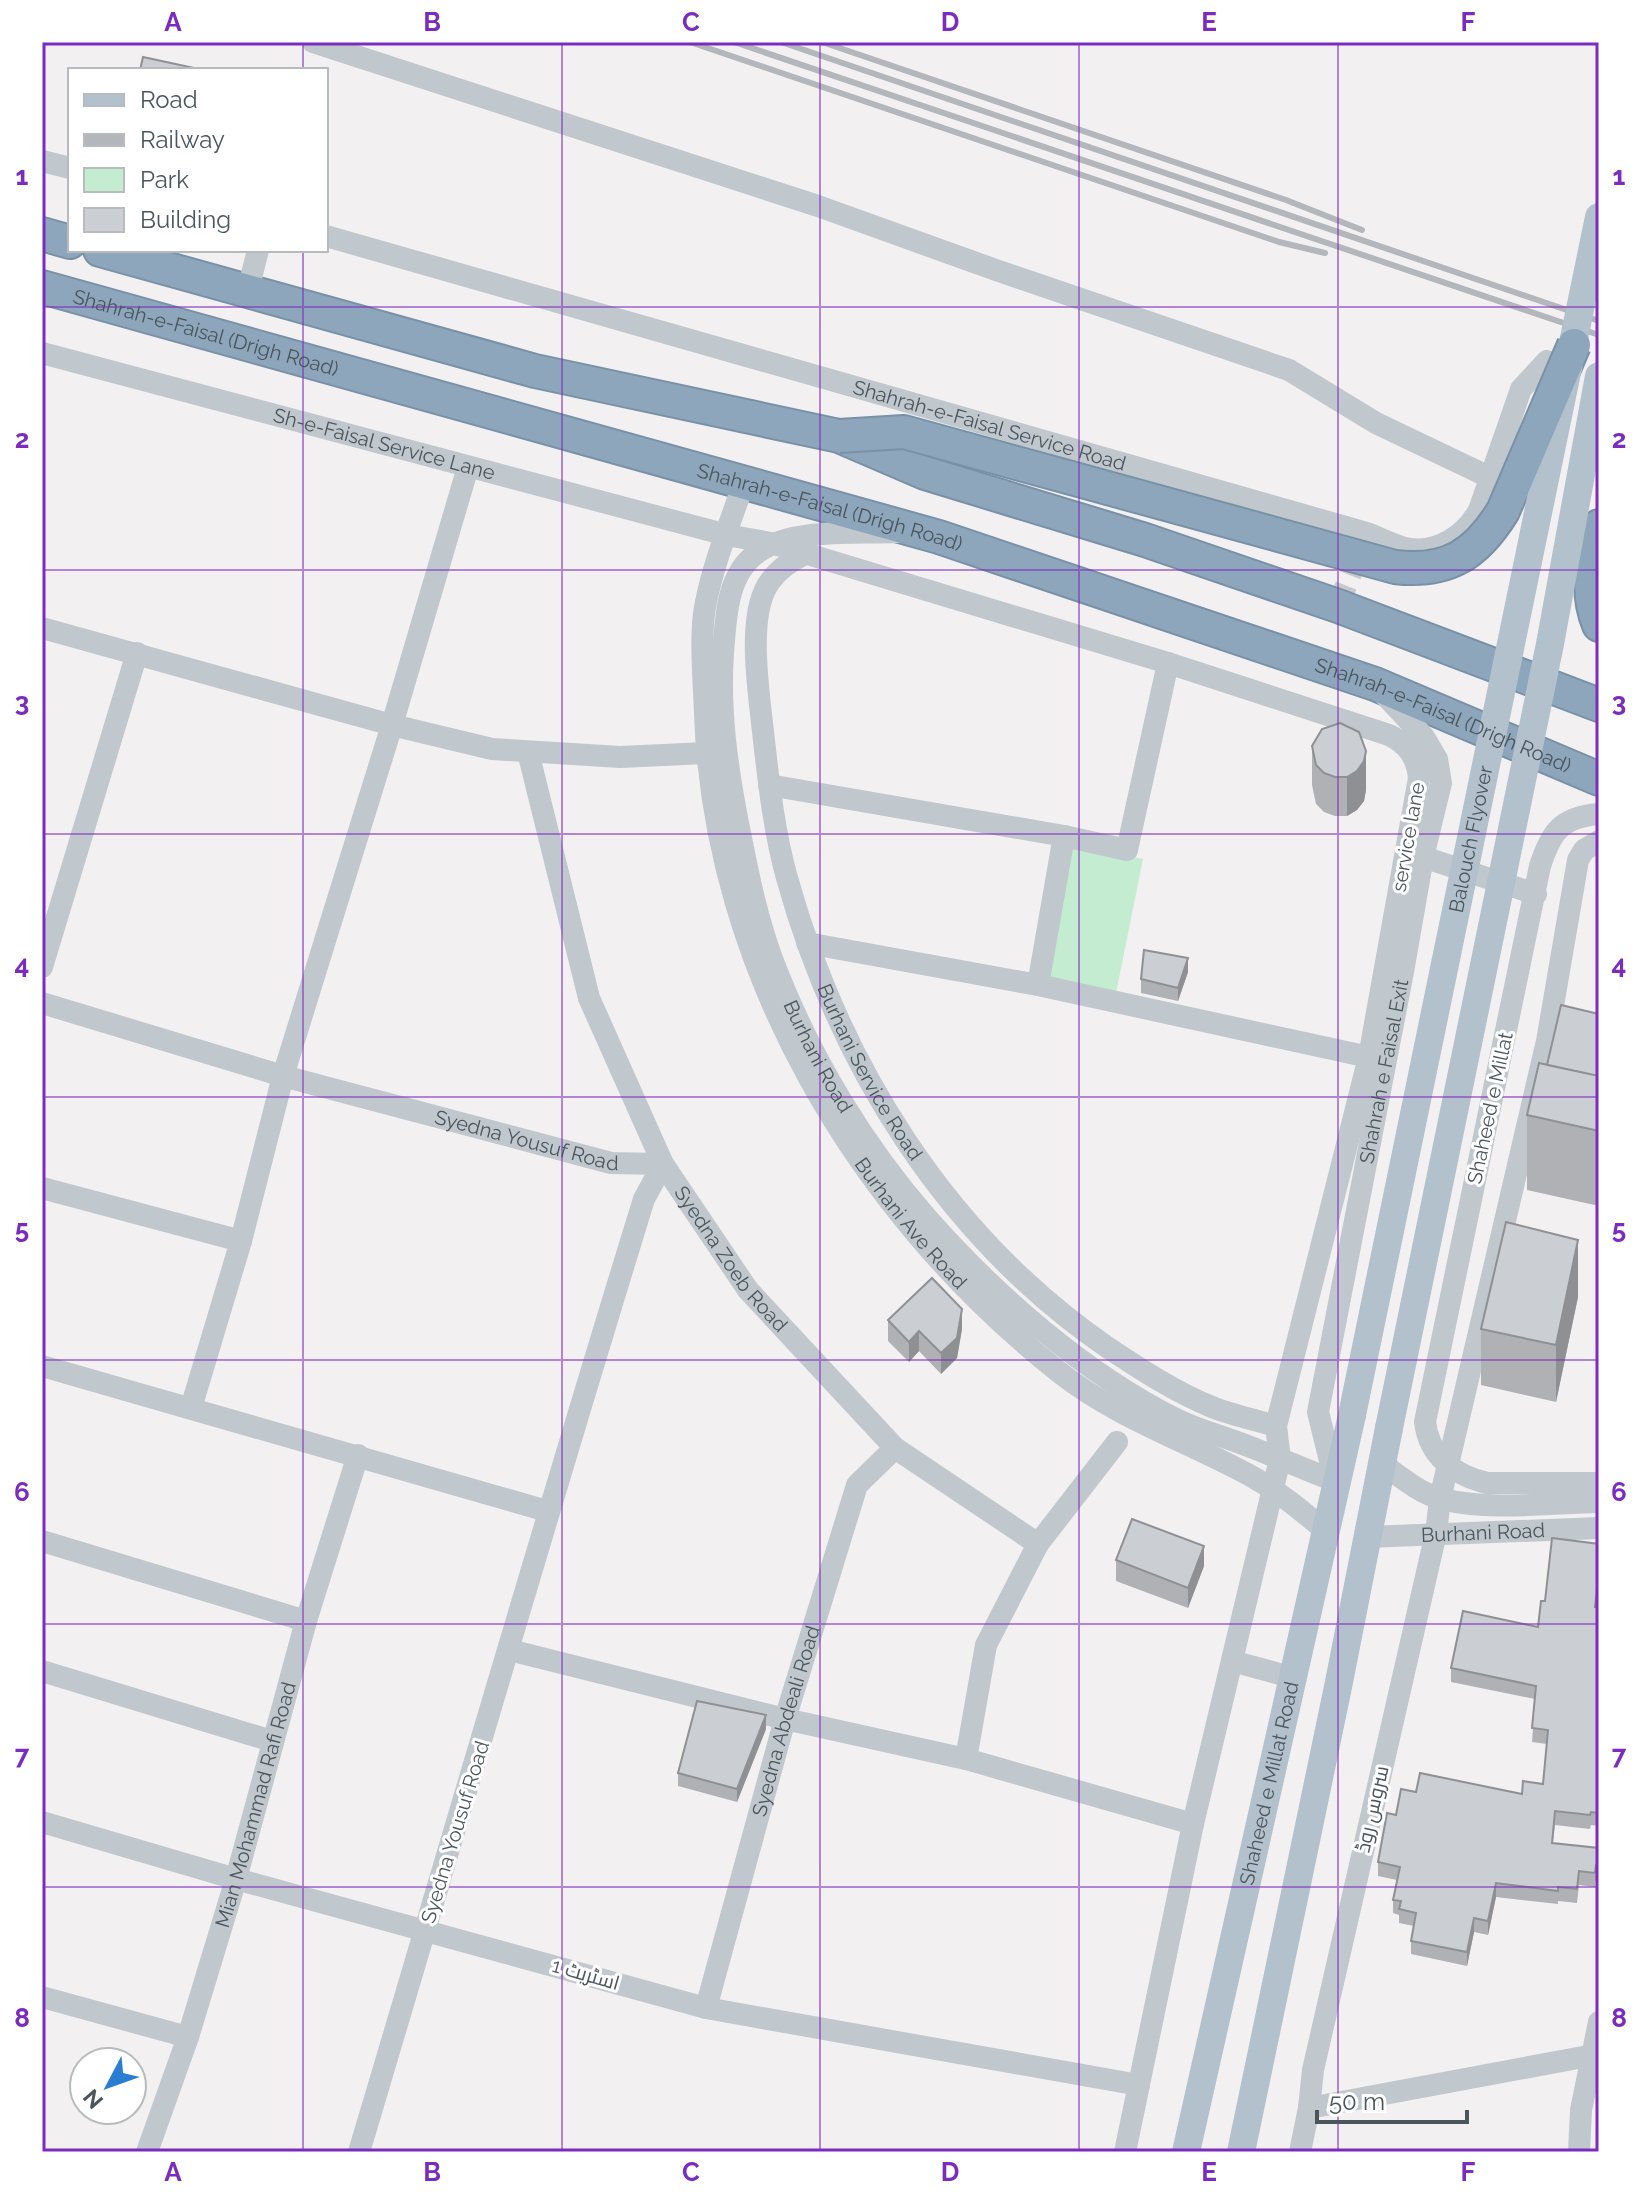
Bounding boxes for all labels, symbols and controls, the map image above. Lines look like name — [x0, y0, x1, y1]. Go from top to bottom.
text: A — [164, 7, 182, 37]
text: B — [423, 7, 441, 37]
text: C — [682, 7, 700, 37]
text: D — [941, 7, 959, 37]
text: E — [1201, 7, 1217, 37]
text: F — [1461, 7, 1476, 37]
legend — [68, 68, 328, 252]
text: Road — [140, 85, 198, 114]
text: Railway — [140, 125, 225, 154]
text: 1 — [16, 161, 29, 191]
text: 1 — [1613, 161, 1626, 191]
text: Park — [140, 165, 189, 194]
text: Building — [140, 205, 231, 234]
street label: Shahrah-e-Faisal (Drigh Road) — [70, 284, 341, 381]
street label: Shahrah-e-Faisal Service Road — [850, 375, 1129, 476]
street label: Sh-e-Faisal Service Lane — [271, 403, 498, 485]
text: 2 — [15, 424, 29, 454]
text: 2 — [1612, 424, 1626, 454]
street label: Shahrah-e-Faisal (Drigh Road) — [695, 458, 966, 556]
street label: Shahrah-e-Faisal (Drigh Road) — [1312, 653, 1575, 778]
text: 3 — [15, 687, 29, 717]
text: 3 — [1612, 687, 1626, 717]
street label: Balouch Flyover — [1444, 764, 1498, 915]
street label: service lane — [1387, 780, 1429, 894]
text: 4 — [15, 950, 29, 980]
text: 4 — [1612, 950, 1626, 980]
street label: Shahrah e Faisal Exit — [1354, 977, 1413, 1166]
street label: Burhani Service Road — [812, 980, 928, 1165]
street label: Burhani Road — [778, 996, 858, 1117]
street label: Shaheed e Millat — [1462, 1030, 1518, 1186]
street label: Syedna Yousuf Road — [432, 1105, 619, 1175]
street label: Burhani Ave Road — [850, 1153, 972, 1294]
street label: Syedna Zoeb Road — [669, 1181, 793, 1337]
text: 5 — [15, 1214, 29, 1244]
text: 5 — [1612, 1214, 1626, 1244]
text: 6 — [14, 1477, 30, 1507]
text: 6 — [1611, 1477, 1627, 1507]
street label: Burhani Road — [1421, 1518, 1545, 1547]
street label: Syedna Abdeali Road — [747, 1623, 825, 1819]
street label: Mian Mohammad Rafi Road — [210, 1679, 301, 1930]
street label: Shaheed e Millat Road — [1235, 1679, 1304, 1887]
street label: Syedna Yousuf Road — [416, 1738, 494, 1926]
text: 7 — [15, 1740, 30, 1770]
text: 7 — [1612, 1740, 1627, 1770]
street label: سروس روڈ — [1350, 1763, 1395, 1855]
street label: اسٹریٹ 1 — [549, 1953, 623, 1995]
text: 8 — [14, 2003, 30, 2033]
text: 8 — [1611, 2003, 1627, 2033]
north arrow — [68, 2046, 148, 2126]
scale bar — [1317, 2074, 1467, 2124]
text: N — [78, 2084, 108, 2114]
text: 50 m — [1329, 2087, 1385, 2116]
text: A — [164, 2157, 182, 2187]
text: B — [423, 2157, 441, 2187]
text: C — [682, 2157, 700, 2187]
text: D — [941, 2157, 959, 2187]
text: E — [1201, 2157, 1217, 2187]
text: F — [1461, 2157, 1476, 2187]

